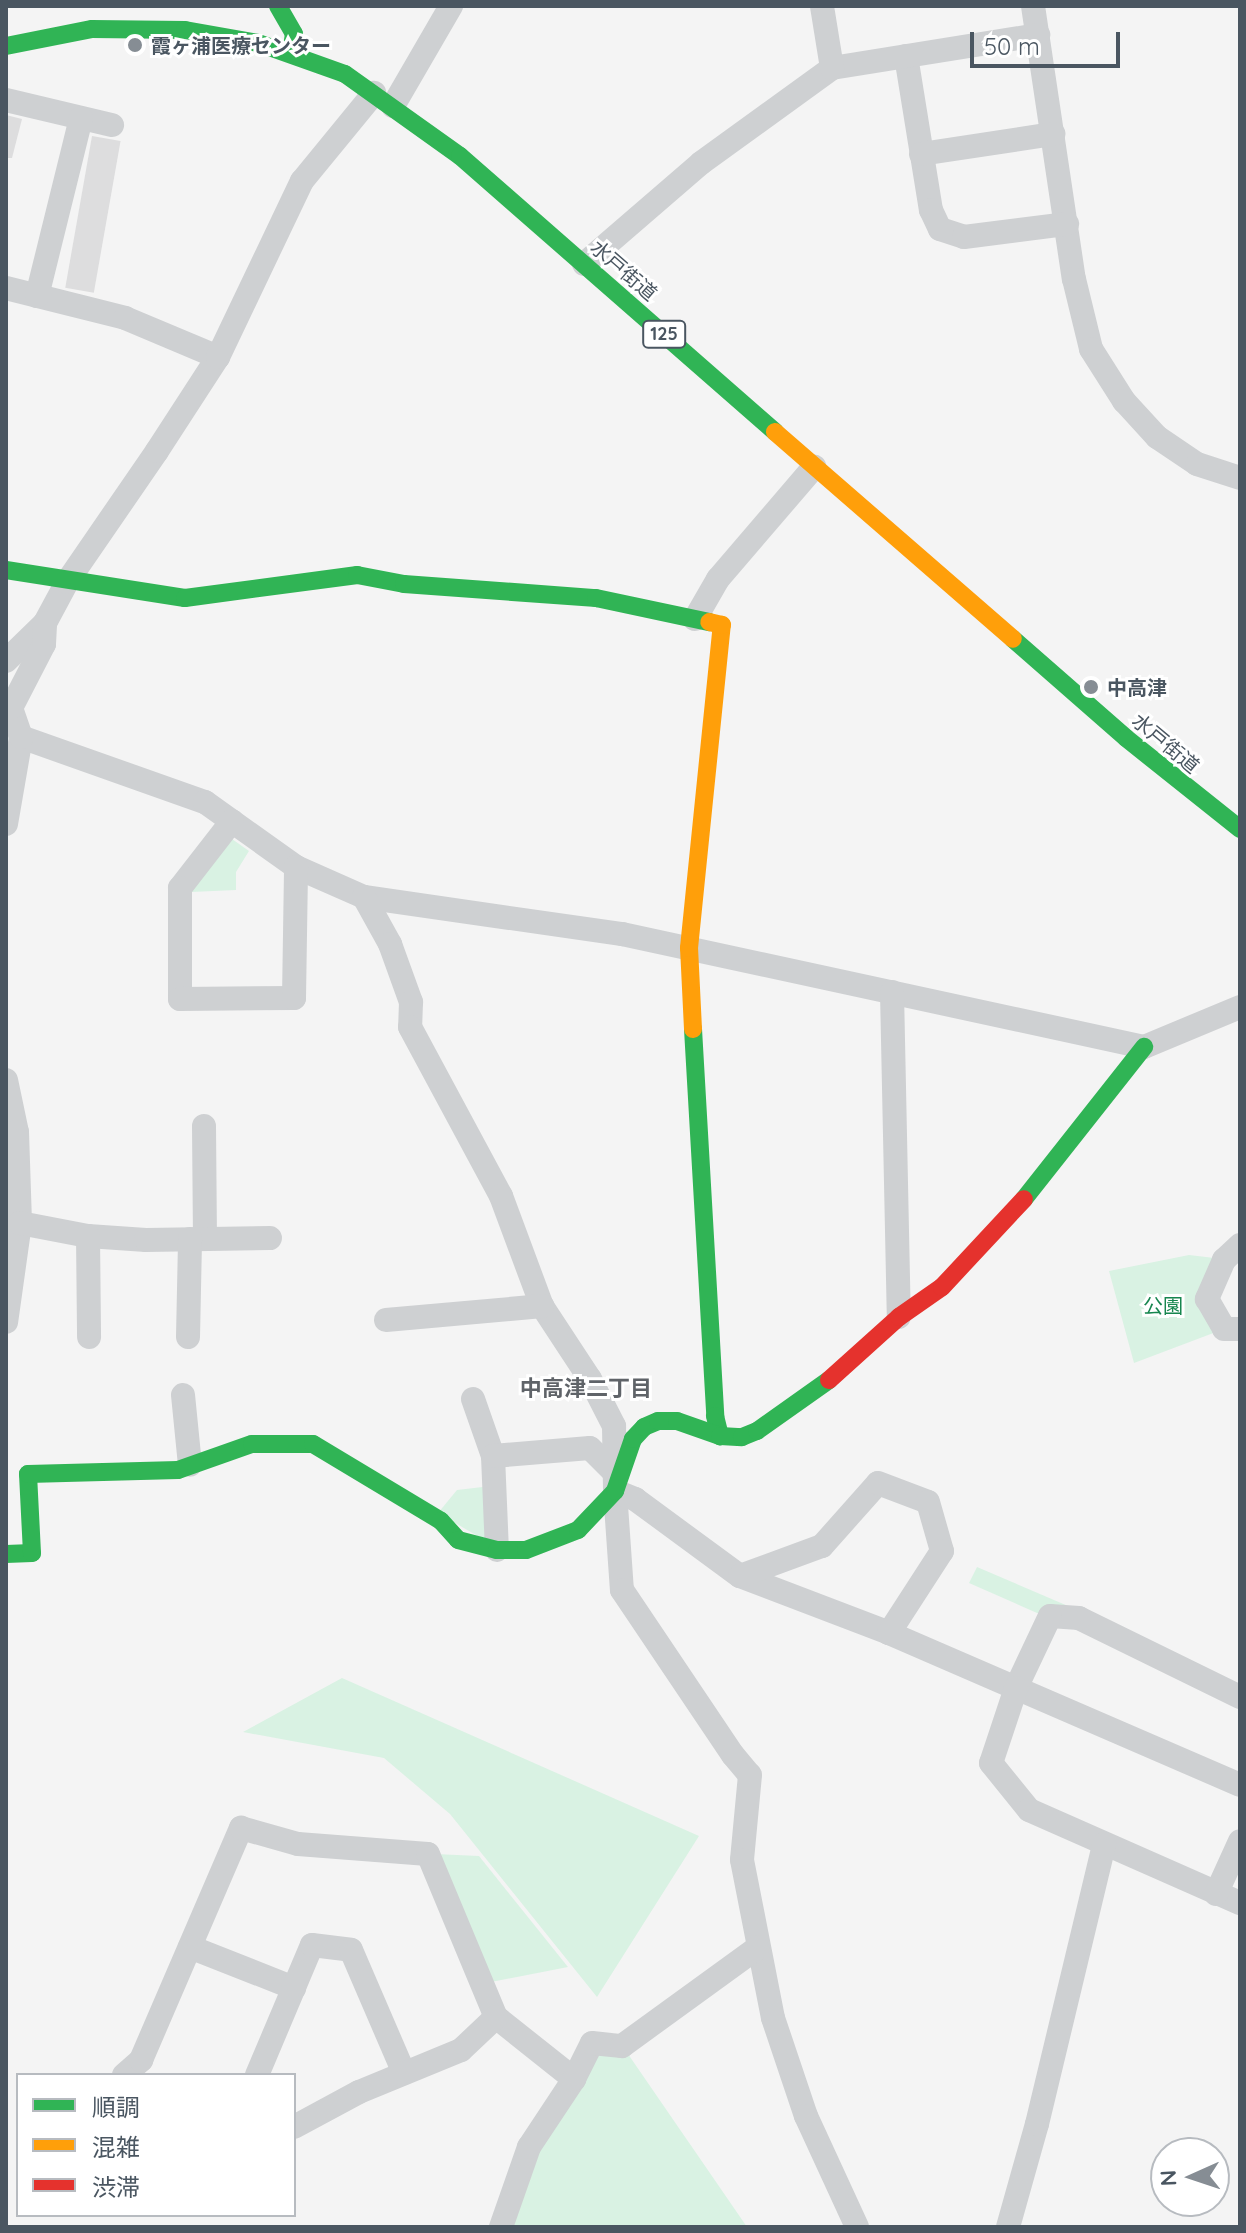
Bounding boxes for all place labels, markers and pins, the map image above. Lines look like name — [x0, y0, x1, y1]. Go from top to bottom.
place label: 霞ヶ浦医療センター — [151, 33, 331, 57]
marker: 霞ヶ浦医療センター — [126, 36, 144, 54]
place label: 中高津 — [1107, 675, 1167, 699]
marker: 中高津 — [1082, 678, 1100, 696]

